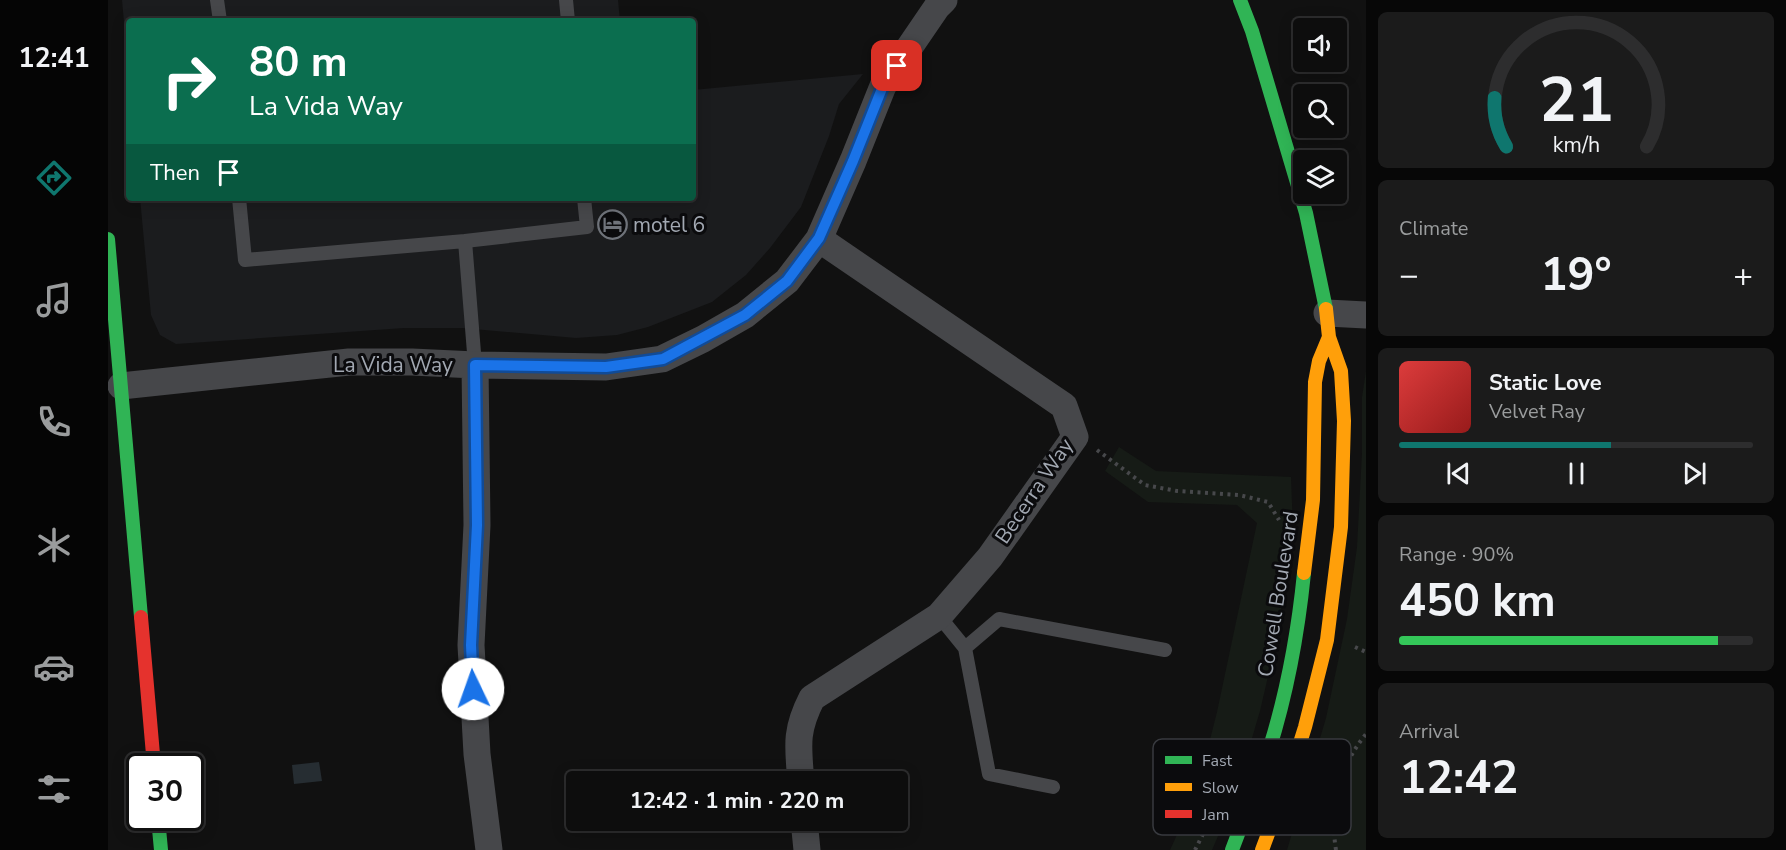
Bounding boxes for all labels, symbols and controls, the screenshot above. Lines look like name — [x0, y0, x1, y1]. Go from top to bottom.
map controls — [1293, 18, 1347, 204]
button: sound — [1293, 18, 1347, 72]
text: 80 m — [249, 34, 348, 91]
text: 12:41 — [18, 40, 90, 77]
pin — [871, 40, 922, 91]
icon: right — [150, 42, 228, 120]
icon: arrive — [880, 49, 913, 82]
text: 21 — [1539, 58, 1613, 143]
button: search — [1293, 84, 1347, 138]
text: La Vida Way — [249, 88, 403, 125]
text: km/h — [1552, 130, 1600, 160]
button: layers — [1293, 150, 1347, 204]
icon: arrive — [212, 156, 245, 189]
icon: directions — [33, 157, 75, 199]
text: Then — [150, 158, 200, 188]
hotel icon: motel 6 — [596, 209, 628, 241]
place label: motel 6 — [633, 211, 705, 239]
text: Climate — [1399, 215, 1468, 242]
text: 19° — [1540, 245, 1612, 306]
text: − — [1399, 253, 1419, 298]
text: + — [1733, 253, 1753, 298]
icon: music — [33, 279, 75, 321]
street label: La Vida Way — [333, 351, 453, 379]
text: Static Love — [1489, 368, 1602, 398]
text: Velvet Ray — [1489, 398, 1585, 425]
icon: phone — [33, 401, 75, 443]
street label: Becerra Way — [988, 433, 1080, 549]
icon: previous — [1442, 457, 1475, 490]
icon: pause — [1560, 457, 1593, 490]
icon: next — [1678, 457, 1711, 490]
street label: Cowell Boulevard — [1251, 509, 1305, 679]
icon: climate — [33, 524, 75, 566]
text: Range · 90% — [1399, 541, 1514, 568]
text: 450 km — [1399, 571, 1556, 632]
icon: car — [33, 646, 75, 688]
position arrow — [441, 657, 505, 721]
text: Arrival — [1399, 718, 1459, 745]
legend — [1153, 739, 1351, 835]
text: 12:42 — [1399, 748, 1518, 809]
text: Fast — [1202, 750, 1233, 772]
speed limit sign: 30 — [126, 753, 204, 831]
icon: filters — [33, 768, 75, 810]
text: Slow — [1202, 777, 1239, 799]
text: 12:42 · 1 min · 220 m — [630, 786, 844, 816]
text: Jam — [1201, 804, 1229, 826]

